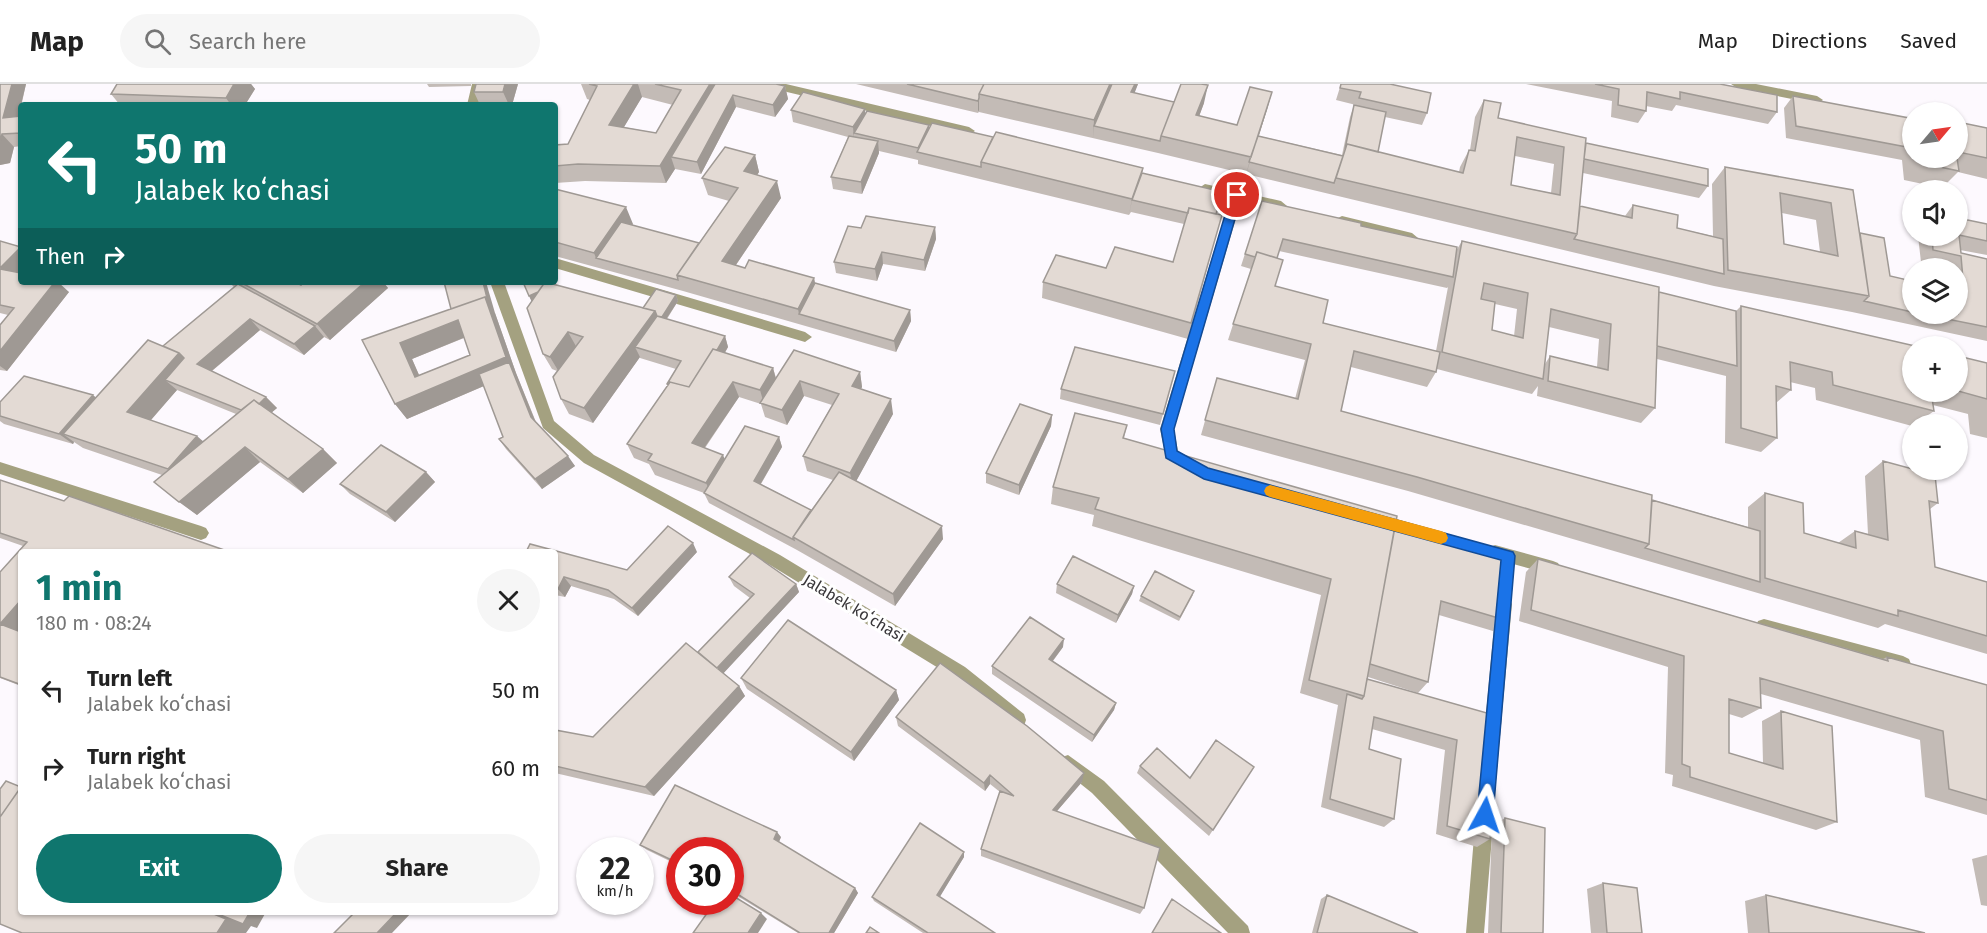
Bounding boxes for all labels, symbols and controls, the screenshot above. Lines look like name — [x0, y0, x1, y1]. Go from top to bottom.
search box — [120, 14, 540, 68]
text: Map — [30, 25, 84, 58]
icon: search — [141, 25, 174, 58]
text: Search here — [189, 28, 307, 55]
text: Map — [1698, 28, 1738, 54]
text: Directions — [1771, 28, 1867, 54]
text: Saved — [1900, 28, 1957, 54]
north arrow — [1902, 102, 1968, 168]
map controls — [1902, 102, 1968, 480]
text: 50 m — [135, 124, 228, 174]
icon: left — [36, 126, 114, 204]
pin — [1211, 169, 1262, 220]
text: Jalabek koʻchasi — [135, 175, 330, 207]
icon: arrive — [1220, 178, 1253, 211]
button: sound — [1902, 180, 1968, 246]
icon: right — [97, 240, 130, 273]
text: Then — [36, 243, 85, 270]
button: layers — [1902, 258, 1968, 324]
button: + — [1902, 336, 1968, 402]
button: − — [1902, 414, 1968, 480]
text: 1 min — [36, 566, 123, 610]
button: close — [477, 569, 540, 632]
street label: Jalabek koʻchasi — [800, 570, 908, 646]
text: 180 m · 08:24 — [36, 611, 152, 635]
text: Turn left — [87, 665, 172, 692]
icon: left — [36, 674, 69, 707]
text: 50 m — [492, 677, 540, 704]
text: Jalabek koʻchasi — [87, 692, 232, 716]
text: Turn right — [87, 743, 186, 770]
icon: right — [36, 752, 69, 785]
text: 60 m — [491, 755, 540, 782]
text: Jalabek koʻchasi — [87, 770, 232, 794]
position arrow — [1453, 783, 1517, 847]
button: Exit — [36, 834, 282, 903]
button: Share — [294, 834, 540, 903]
speed limit sign: 30 — [666, 837, 744, 915]
text: 22 — [599, 851, 631, 887]
text: km/h — [596, 882, 634, 900]

